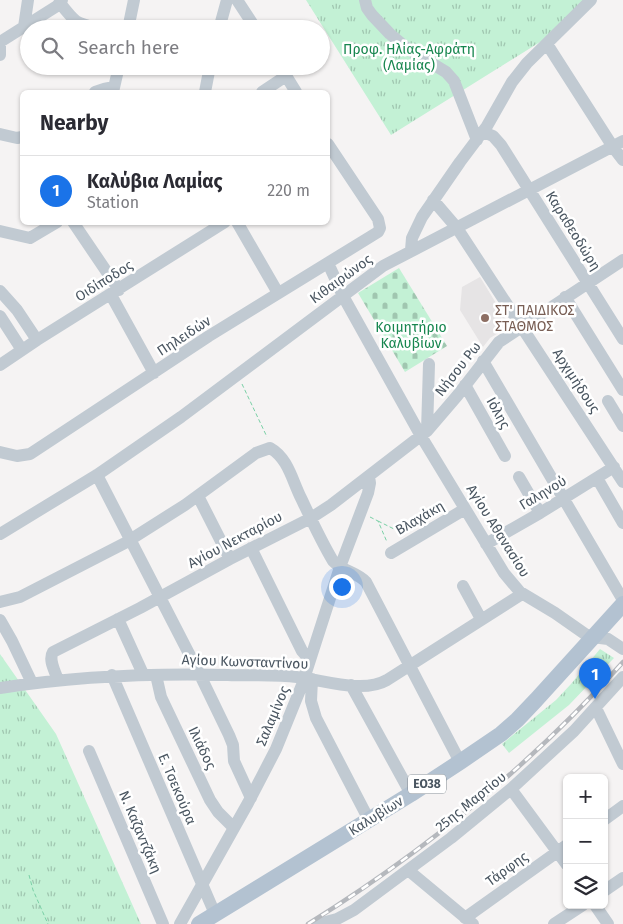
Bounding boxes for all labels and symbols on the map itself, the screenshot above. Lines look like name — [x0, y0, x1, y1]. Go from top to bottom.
park label: Προφ. Ηλίας-Αφράτη (Λαμίας) — [343, 41, 475, 74]
street label: Καραθεοδώρη — [542, 188, 604, 274]
street label: Κιθαιρώνος — [307, 250, 376, 307]
street label: Οιδίποδος — [72, 256, 136, 305]
place label: ΣΤ' ΠΑΙΔΙΚΟΣ ΣΤΑΘΜΟΣ — [495, 302, 575, 335]
street label: Πηλειδών — [154, 312, 214, 360]
marker: ΣΤ' ΠΑΙΔΙΚΟΣ ΣΤΑΘΜΟΣ — [479, 312, 491, 324]
park label: Κοιμητήριο Καλυβίων — [375, 319, 447, 352]
street label: Νήσου Ρω — [431, 338, 485, 400]
street label: Αρχιμήδους — [549, 346, 603, 417]
street label: Ιόλης — [482, 394, 514, 432]
street label: Γαληνού — [516, 472, 570, 514]
street label: Αγίου Αθανασίου — [463, 482, 533, 580]
street label: Βλαχάκη — [393, 497, 447, 539]
street label: Αγίου Νεκταρίου — [185, 508, 285, 572]
your location — [329, 574, 355, 600]
street label: Αγίου Κωνσταντίνου — [181, 651, 309, 673]
pin: 1 — [579, 658, 611, 699]
street label: Σαλαμίνος — [253, 683, 293, 749]
street label: Ιλιάδος — [184, 724, 220, 773]
street label: Ε. Τσεκούρα — [154, 751, 200, 827]
street label: 25ης Μαρτίου — [432, 768, 510, 836]
road number: ΕΟ38 — [408, 774, 446, 794]
street label: Ν. Καζαντζάκη — [115, 788, 165, 876]
street label: Καλυβίων — [346, 792, 407, 839]
street label: Τάρφης — [483, 848, 532, 890]

